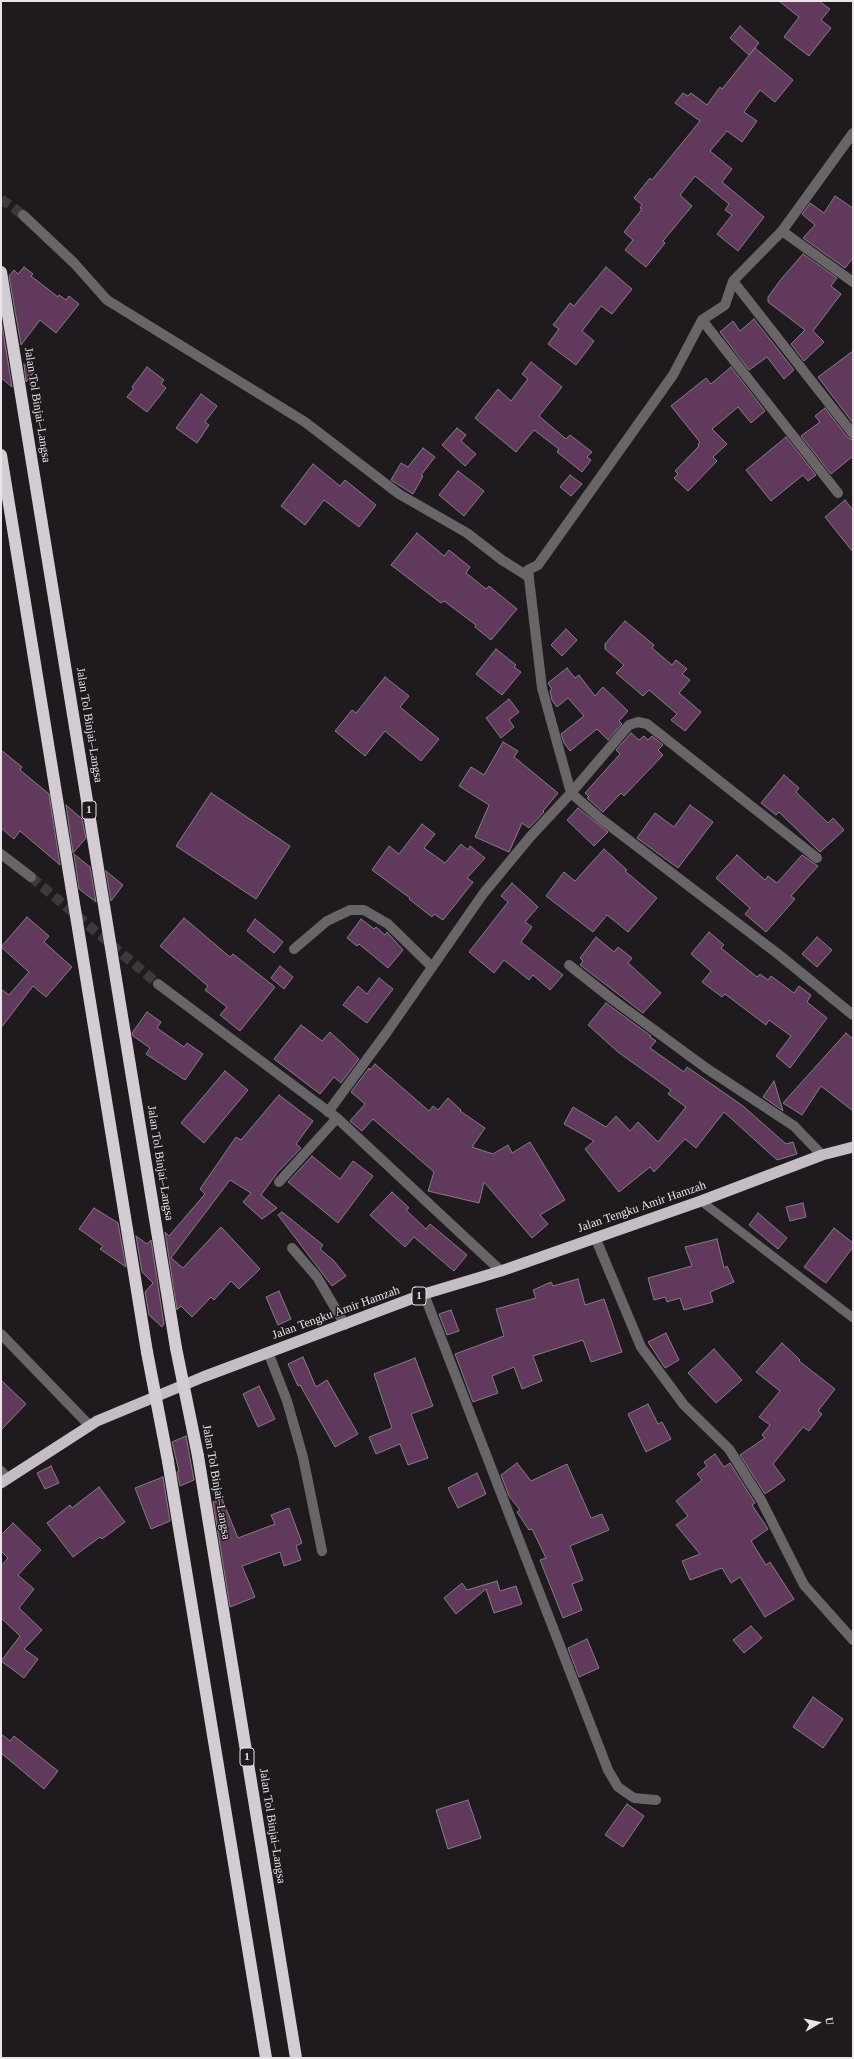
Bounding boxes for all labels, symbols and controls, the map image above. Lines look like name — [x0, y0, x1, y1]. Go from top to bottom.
street label: Jalan Tol Binjai–Langsa — [21, 346, 53, 464]
street label: Jalan Tol Binjai–Langsa — [73, 666, 105, 784]
road number: 1 — [82, 801, 96, 819]
street label: Jalan Tol Binjai–Langsa — [144, 1104, 176, 1222]
street label: Jalan Tengku Amir Hamzah — [576, 1178, 708, 1236]
street label: Jalan Tengku Amir Hamzah — [270, 1283, 402, 1343]
road number: 1 — [412, 1287, 426, 1305]
street label: Jalan Tol Binjai–Langsa — [199, 1423, 233, 1541]
road number: 1 — [240, 1748, 254, 1766]
street label: Jalan Tol Binjai–Langsa — [256, 1767, 288, 1885]
north arrow — [798, 2003, 838, 2043]
text: U — [823, 2016, 836, 2026]

